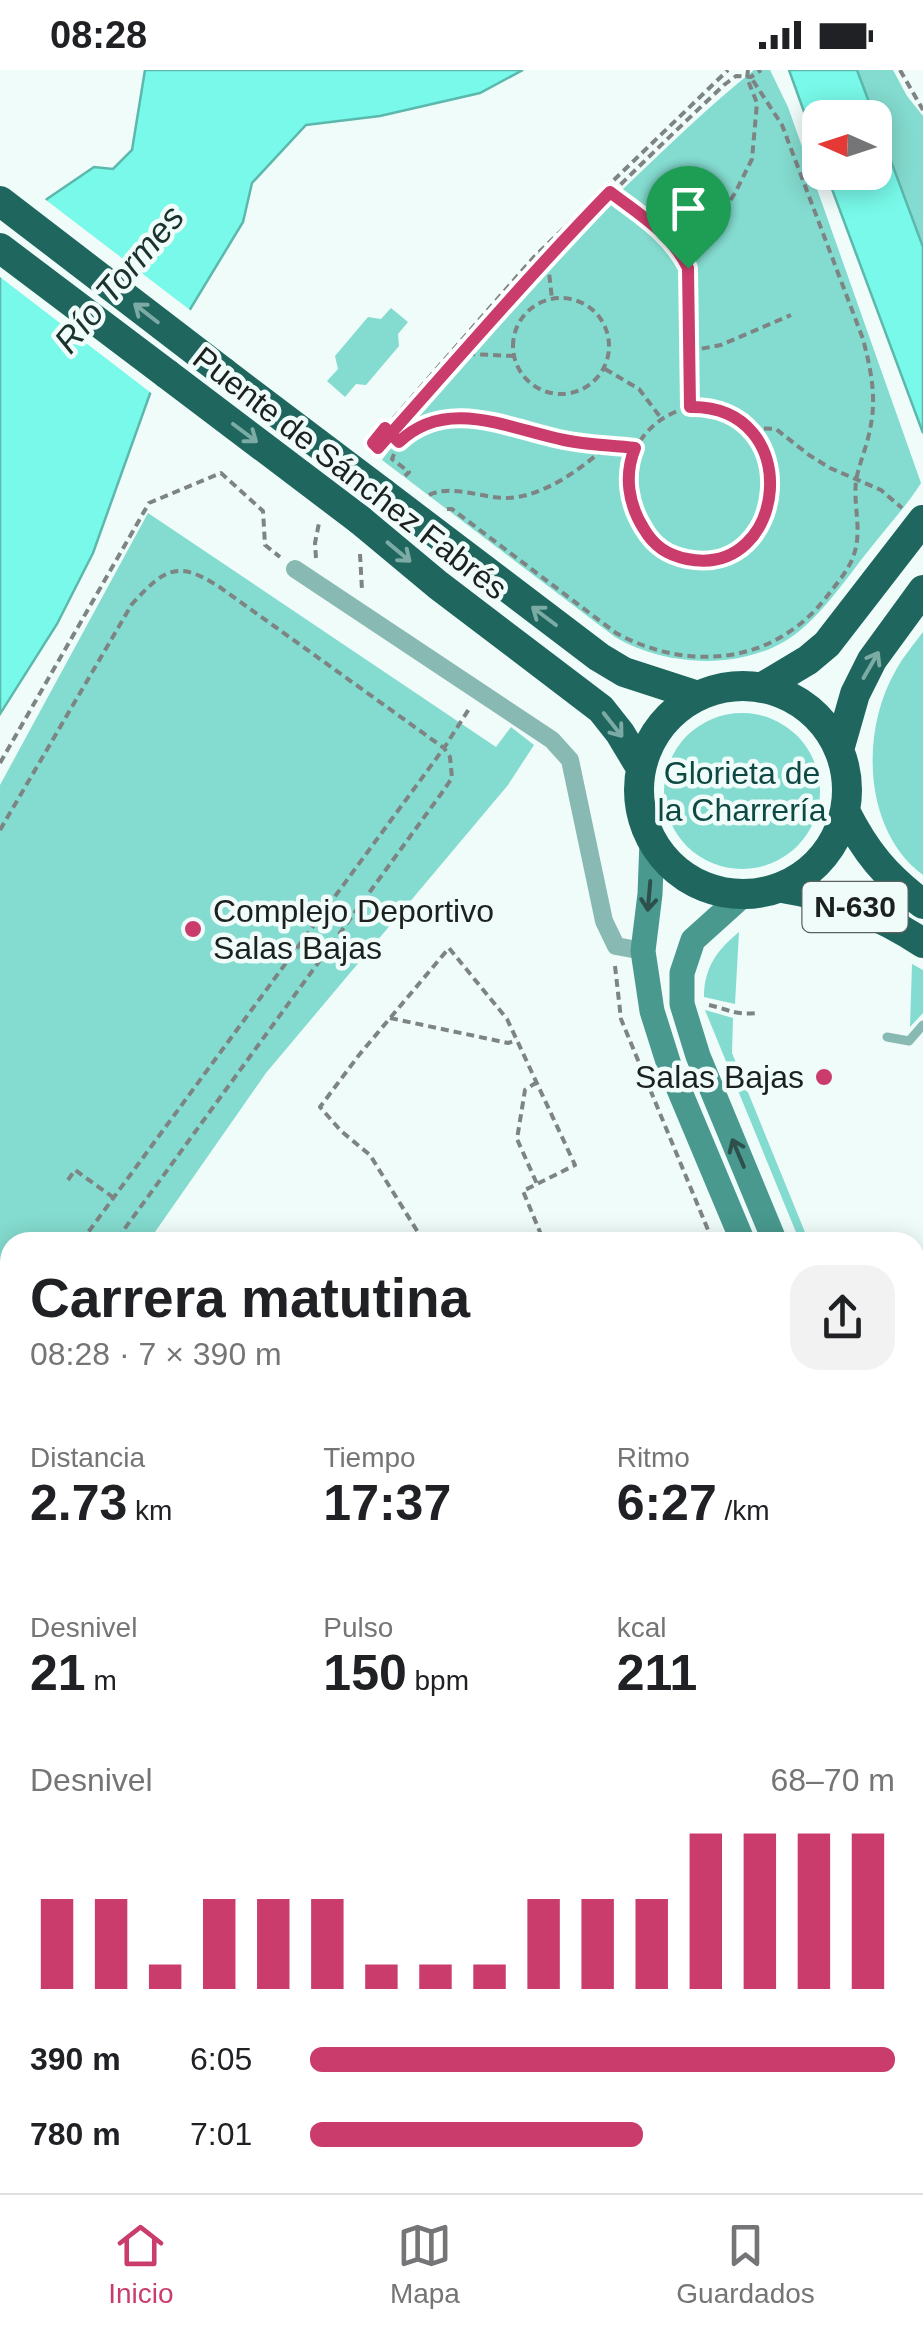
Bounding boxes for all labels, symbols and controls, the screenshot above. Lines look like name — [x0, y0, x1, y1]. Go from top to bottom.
text: 08:28 — [50, 14, 147, 56]
north arrow — [802, 100, 892, 190]
map controls — [802, 100, 892, 190]
pin — [646, 166, 731, 269]
icon: arrive — [661, 181, 716, 236]
water label: Río Tormes — [46, 197, 191, 360]
one-way arrow — [133, 303, 160, 324]
street label: Puente de Sánchez Fabrés — [186, 339, 514, 607]
one-way arrow — [231, 422, 258, 443]
one-way arrow — [386, 541, 411, 564]
one-way arrow — [531, 606, 558, 627]
one-way arrow — [861, 651, 881, 680]
one-way arrow — [602, 711, 624, 737]
park label: Glorieta de la Charrería — [658, 755, 827, 828]
one-way arrow — [640, 880, 659, 912]
road number: N-630 — [802, 882, 908, 932]
place label: Complejo Deportivo Salas Bajas — [213, 893, 494, 966]
marker: Complejo Deportivo Salas Bajas — [182, 918, 204, 940]
place label: Salas Bajas — [635, 1059, 804, 1095]
marker: Salas Bajas — [813, 1066, 835, 1088]
one-way arrow — [727, 1138, 745, 1168]
button: share — [790, 1265, 895, 1370]
text: Carrera matutina — [30, 1267, 470, 1329]
text: 08:28 · 7 × 390 m — [30, 1336, 282, 1372]
text: Distancia — [30, 1442, 145, 1473]
text: Tiempo — [323, 1442, 416, 1473]
text: Ritmo — [617, 1442, 690, 1473]
text: 2.73 — [30, 1475, 127, 1531]
text: 17:37 — [323, 1475, 451, 1531]
text: 6:27 — [617, 1475, 717, 1531]
text: km — [127, 1495, 172, 1526]
text: /km — [717, 1495, 770, 1526]
text: Desnivel — [30, 1612, 137, 1643]
text: Pulso — [323, 1612, 393, 1643]
text: kcal — [617, 1612, 666, 1643]
text: 21 — [30, 1645, 86, 1701]
text: 150 — [323, 1645, 407, 1701]
text: 211 — [617, 1645, 697, 1701]
text: m — [86, 1665, 117, 1696]
text: bpm — [407, 1665, 469, 1696]
text: Desnivel — [30, 1762, 153, 1798]
text: 68–70 m — [770, 1762, 895, 1798]
text: 390 m — [30, 2041, 121, 2077]
text: 6:05 — [190, 2041, 252, 2077]
text: 780 m — [30, 2116, 121, 2152]
text: 7:01 — [190, 2116, 252, 2152]
tab: Inicio — [108, 2218, 174, 2310]
tab: Mapa — [390, 2218, 460, 2310]
tab: Guardados — [676, 2218, 815, 2310]

